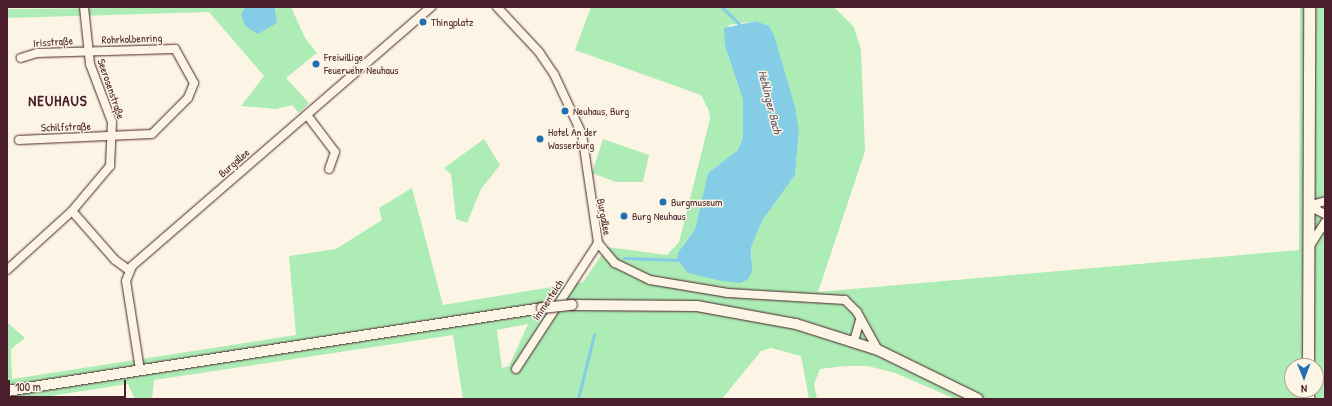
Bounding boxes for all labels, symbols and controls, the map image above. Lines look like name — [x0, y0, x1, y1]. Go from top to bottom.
place label: Thingplatz — [431, 15, 474, 29]
marker: Thingplatz — [418, 17, 428, 27]
street label: Rohrkolbenring — [101, 31, 163, 47]
street label: Irisstraße — [32, 34, 74, 50]
place label: Freiwillige Feuerwehr Neuhaus — [324, 51, 399, 77]
street label: Seerosenstraße — [95, 57, 127, 121]
marker: Freiwillige Feuerwehr Neuhaus — [311, 59, 321, 69]
water label: Hehlinger Bach — [755, 69, 785, 135]
district label: NEUHAUS — [28, 92, 88, 110]
place label: Neuhaus, Burg — [573, 104, 629, 118]
marker: Neuhaus, Burg — [560, 106, 570, 116]
street label: Schilfstraße — [41, 120, 91, 134]
place label: Hotel An der Wasserburg — [548, 126, 597, 152]
marker: Hotel An der Wasserburg — [535, 134, 545, 144]
street label: Burgallee — [216, 146, 252, 180]
place label: Burgmuseum — [671, 195, 722, 209]
marker: Burgmuseum — [658, 197, 668, 207]
street label: Burgallee — [594, 198, 614, 236]
place label: Burg Neuhaus — [632, 209, 686, 223]
marker: Burg Neuhaus — [619, 211, 629, 221]
street label: Immenteich — [530, 277, 566, 323]
north arrow — [1284, 358, 1324, 398]
scale bar — [10, 372, 128, 398]
text: 100 m — [15, 378, 41, 395]
text: N — [1301, 382, 1307, 396]

